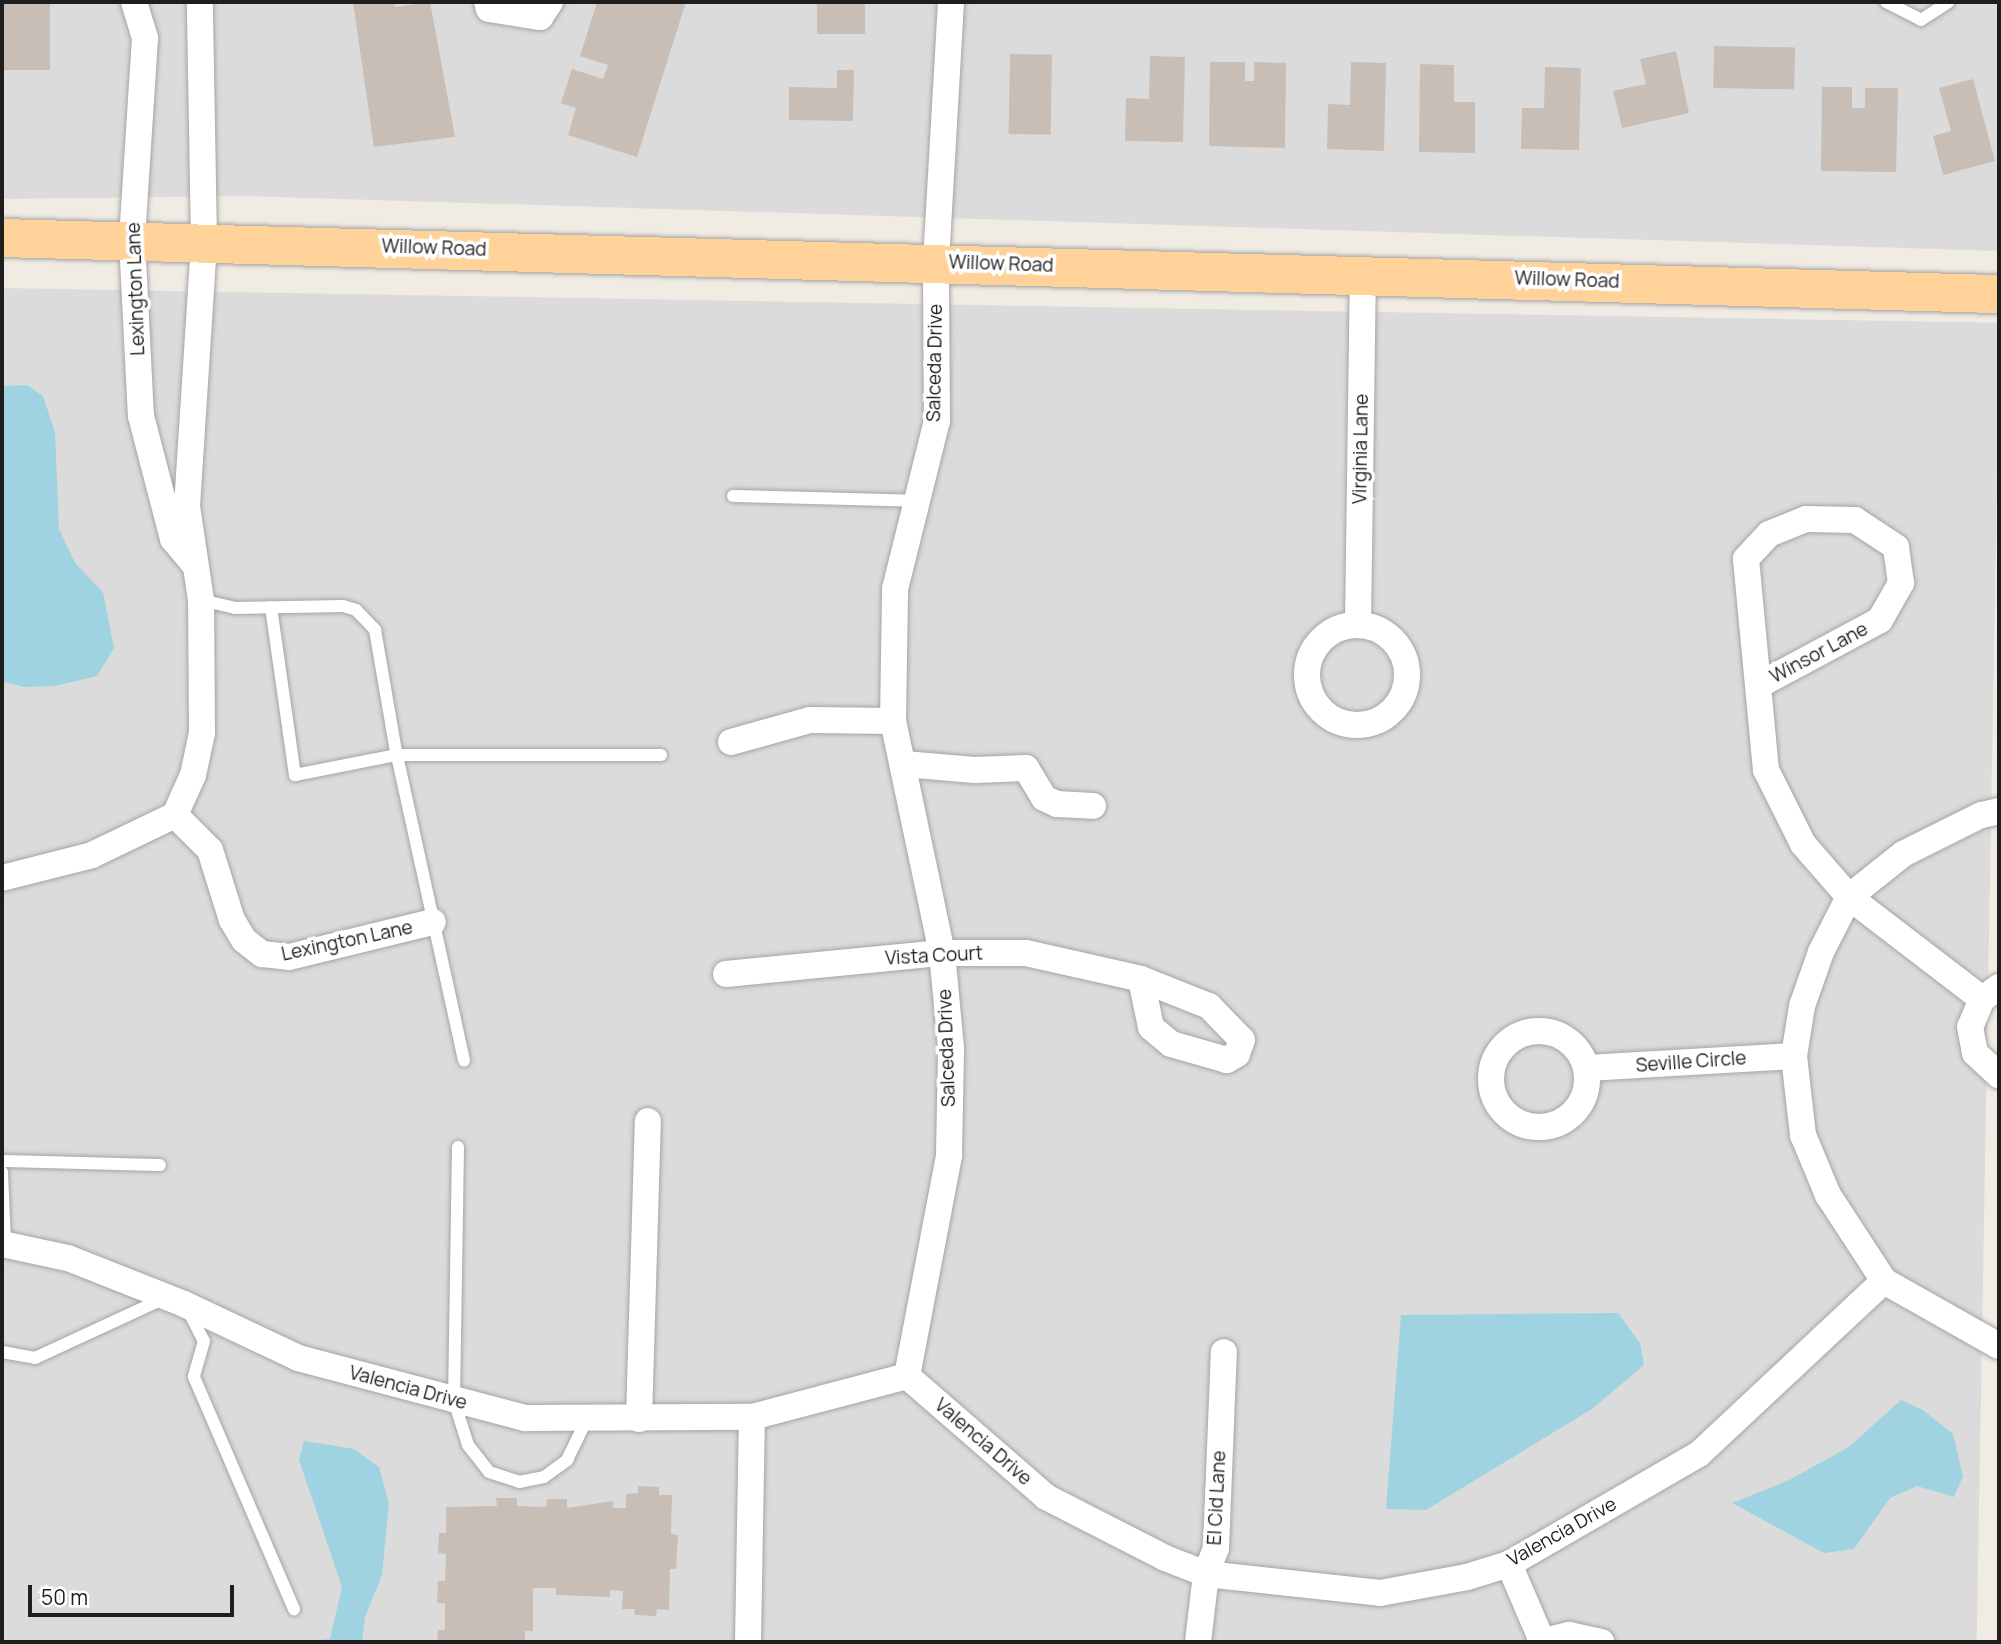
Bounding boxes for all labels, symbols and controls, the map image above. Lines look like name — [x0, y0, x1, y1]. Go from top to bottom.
street label: Lexington Lane — [122, 222, 150, 356]
street label: Willow Road — [381, 235, 487, 261]
street label: Willow Road — [948, 251, 1054, 277]
street label: Willow Road — [1514, 267, 1620, 293]
street label: Salceda Drive — [923, 304, 947, 422]
street label: Virginia Lane — [1349, 394, 1373, 504]
street label: Winsor Lane — [1766, 618, 1872, 688]
street label: Lexington Lane — [279, 916, 415, 966]
street label: Vista Court — [884, 942, 984, 970]
street label: Salceda Drive — [934, 989, 960, 1107]
street label: Seville Circle — [1635, 1047, 1747, 1077]
street label: Valencia Drive — [347, 1361, 469, 1415]
street label: Valencia Drive — [930, 1394, 1036, 1490]
street label: El Cid Lane — [1203, 1450, 1231, 1546]
street label: Valencia Drive — [1504, 1493, 1620, 1571]
scale bar — [32, 1570, 238, 1614]
text: 50 m — [41, 1583, 88, 1611]

